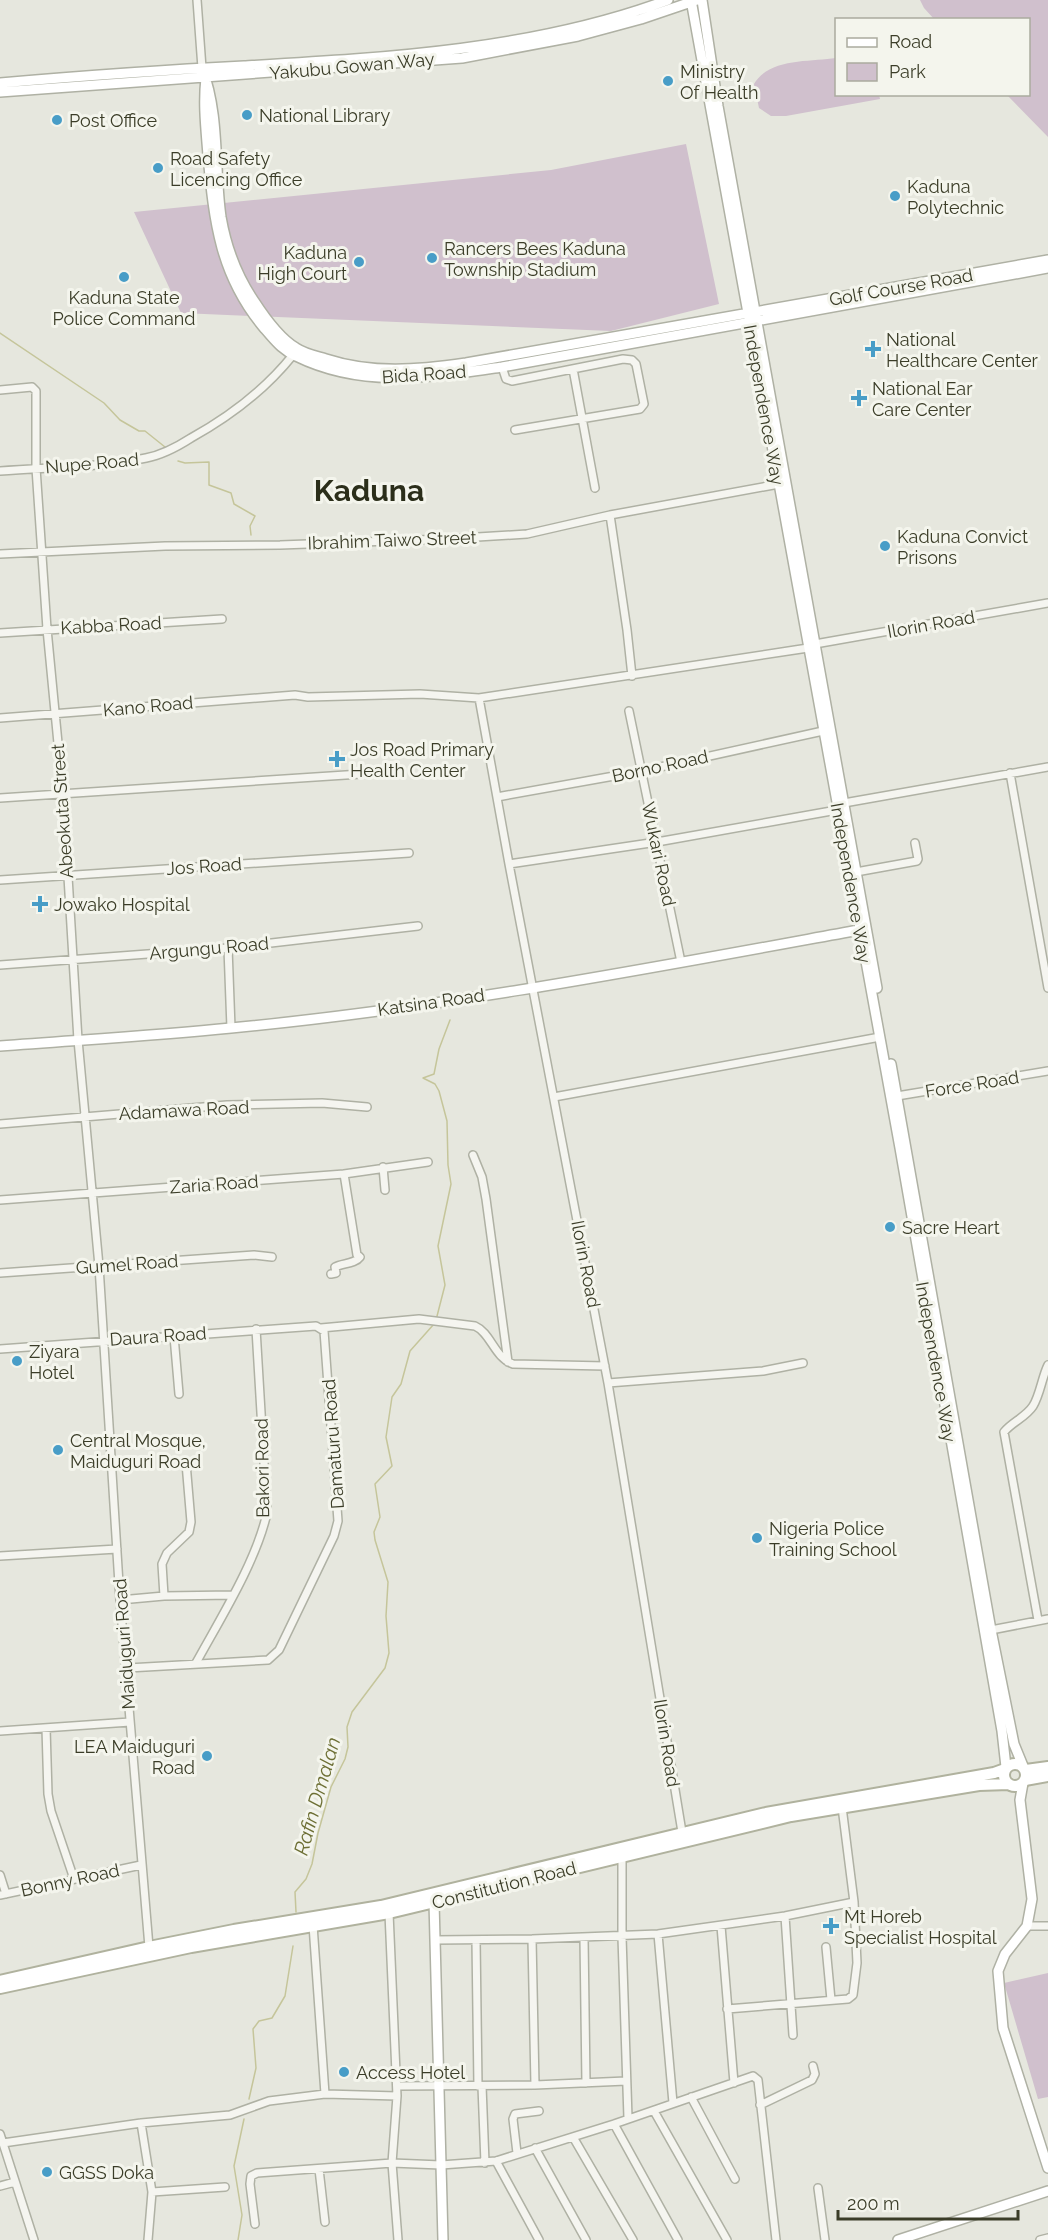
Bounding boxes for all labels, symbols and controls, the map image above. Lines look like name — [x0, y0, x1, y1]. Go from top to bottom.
legend — [835, 18, 1030, 96]
text: Road — [889, 31, 932, 52]
street label: Yakubu Gowan Way — [269, 48, 436, 84]
place label: Ministry Of Health — [680, 61, 759, 103]
text: Park — [889, 61, 926, 82]
marker: Ministry Of Health — [661, 74, 675, 88]
place label: National Library — [259, 105, 390, 126]
marker: National Library — [240, 108, 254, 122]
place label: Post Office — [69, 110, 158, 131]
marker: Post Office — [50, 113, 64, 127]
place label: Road Safety Licencing Office — [170, 148, 303, 190]
marker: Road Safety Licencing Office — [151, 161, 165, 175]
place label: Kaduna Polytechnic — [907, 176, 1004, 218]
marker: Kaduna Polytechnic — [888, 189, 902, 203]
place label: Rancers Bees Kaduna Township Stadium — [444, 238, 626, 280]
place label: Kaduna High Court — [257, 242, 347, 284]
marker: Rancers Bees Kaduna Township Stadium — [425, 251, 439, 265]
marker: Kaduna High Court — [352, 255, 366, 269]
street label: Golf Course Road — [827, 264, 975, 310]
marker: Kaduna State Police Command — [117, 270, 131, 284]
place label: Kaduna State Police Command — [52, 287, 196, 329]
street label: Independence Way — [740, 323, 789, 487]
place label: National Healthcare Center — [886, 329, 1039, 371]
marker: National Healthcare Center — [864, 340, 882, 358]
street label: Bida Road — [381, 361, 467, 387]
place label: National Ear Care Center — [872, 378, 973, 420]
marker: National Ear Care Center — [850, 389, 868, 407]
street label: Nupe Road — [44, 448, 140, 478]
district label: Kaduna — [314, 473, 424, 508]
place label: Kaduna Convict Prisons — [897, 526, 1028, 568]
street label: Ibrahim Taiwo Street — [307, 527, 477, 553]
marker: Kaduna Convict Prisons — [878, 539, 892, 553]
street label: Ilorin Road — [886, 606, 976, 642]
street label: Kabba Road — [60, 612, 162, 638]
street label: Kano Road — [102, 692, 194, 720]
place label: Jos Road Primary Health Center — [350, 739, 494, 781]
street label: Abeokuta Street — [47, 743, 77, 879]
street label: Borno Road — [610, 746, 710, 786]
marker: Jos Road Primary Health Center — [328, 750, 346, 768]
street label: Wukari Road — [638, 800, 680, 908]
street label: Independence Way — [827, 801, 876, 965]
street label: Jos Road — [166, 853, 242, 879]
place label: Jowako Hospital — [54, 894, 190, 915]
marker: Jowako Hospital — [31, 895, 49, 913]
street label: Argungu Road — [148, 932, 270, 964]
street label: Katsina Road — [376, 984, 486, 1020]
street label: Force Road — [923, 1066, 1021, 1102]
street label: Adamawa Road — [118, 1096, 250, 1124]
street label: Zaria Road — [169, 1170, 259, 1198]
place label: Sacre Heart — [902, 1217, 1000, 1238]
street label: Ilorin Road — [567, 1219, 605, 1309]
marker: Sacre Heart — [883, 1220, 897, 1234]
street label: Gumel Road — [75, 1250, 179, 1278]
street label: Independence Way — [912, 1280, 961, 1444]
street label: Daura Road — [109, 1322, 207, 1350]
place label: Ziyara Hotel — [29, 1341, 80, 1383]
marker: Ziyara Hotel — [10, 1354, 24, 1368]
street label: Damaturu Road — [318, 1378, 348, 1510]
street label: Bakori Road — [251, 1418, 273, 1518]
place label: Central Mosque, Maiduguri Road — [70, 1430, 206, 1472]
marker: Central Mosque, Maiduguri Road — [51, 1443, 65, 1457]
place label: Nigeria Police Training School — [769, 1518, 897, 1560]
marker: Nigeria Police Training School — [750, 1531, 764, 1545]
street label: Maiduguri Road — [109, 1578, 139, 1710]
street label: Ilorin Road — [650, 1698, 684, 1788]
water label: Rafin Dmalan — [289, 1734, 345, 1858]
place label: LEA Maiduguri Road — [74, 1736, 195, 1778]
marker: LEA Maiduguri Road — [200, 1749, 214, 1763]
street label: Constitution Road — [430, 1857, 578, 1913]
street label: Bonny Road — [19, 1859, 121, 1901]
place label: Mt Horeb Specialist Hospital — [844, 1906, 997, 1948]
marker: Mt Horeb Specialist Hospital — [822, 1917, 840, 1935]
place label: Access Hotel — [356, 2062, 465, 2083]
marker: Access Hotel — [337, 2065, 351, 2079]
place label: GGSS Doka — [59, 2162, 154, 2183]
marker: GGSS Doka — [40, 2165, 54, 2179]
scale bar — [838, 2183, 1018, 2221]
text: 200 m — [847, 2193, 900, 2214]

